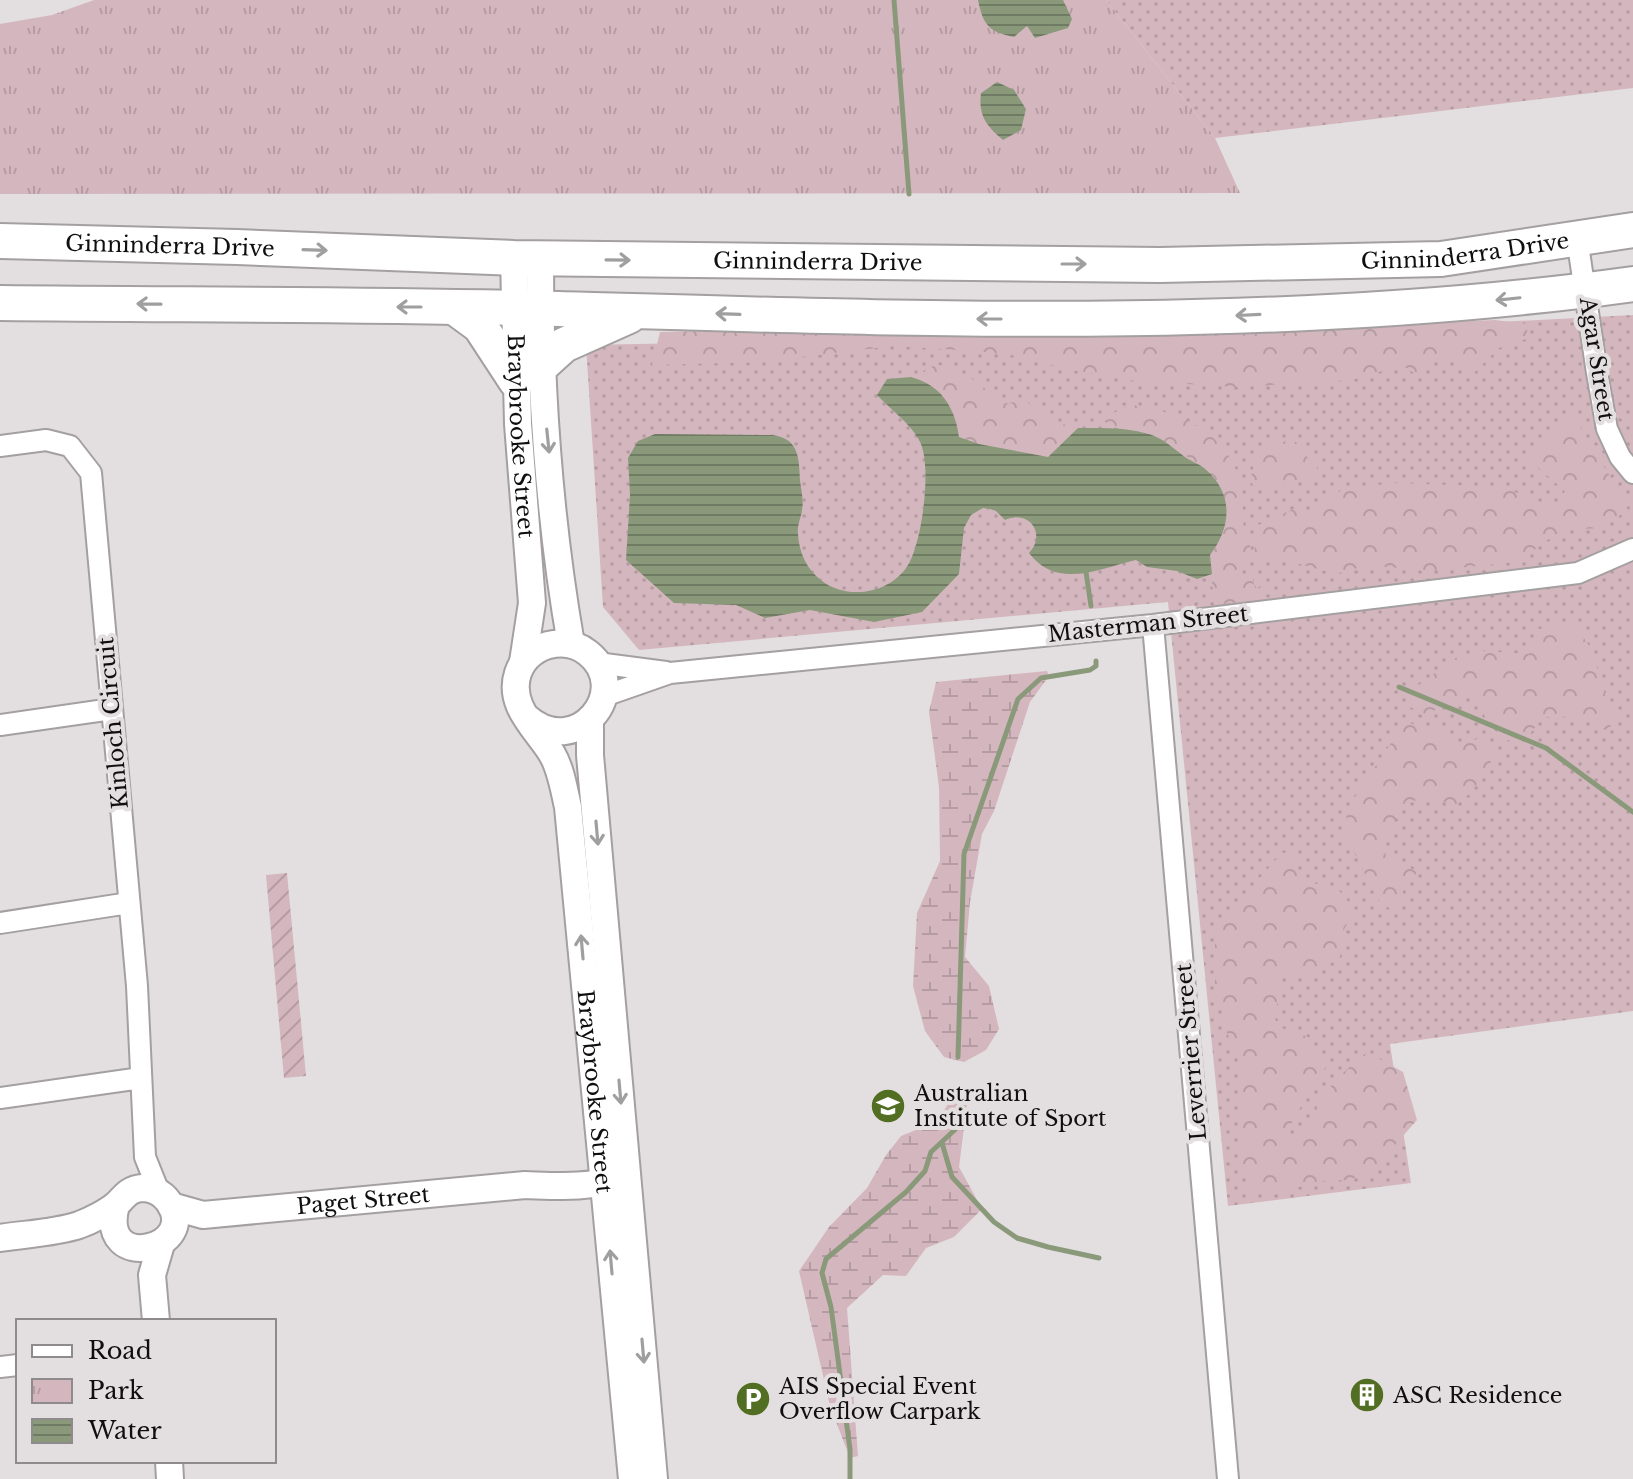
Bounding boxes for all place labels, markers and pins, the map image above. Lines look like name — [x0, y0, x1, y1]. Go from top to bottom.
place label: Australian Institute of Sport — [913, 1080, 1107, 1132]
school or university icon: Australian Institute of Sport — [869, 1087, 907, 1125]
place label: AIS Special Event Overflow Carpark — [778, 1373, 981, 1425]
building icon: ASC Residence — [1348, 1376, 1386, 1414]
parking icon: AIS Special Event Overflow Carpark — [734, 1380, 772, 1418]
place label: ASC Residence — [1392, 1382, 1562, 1409]

